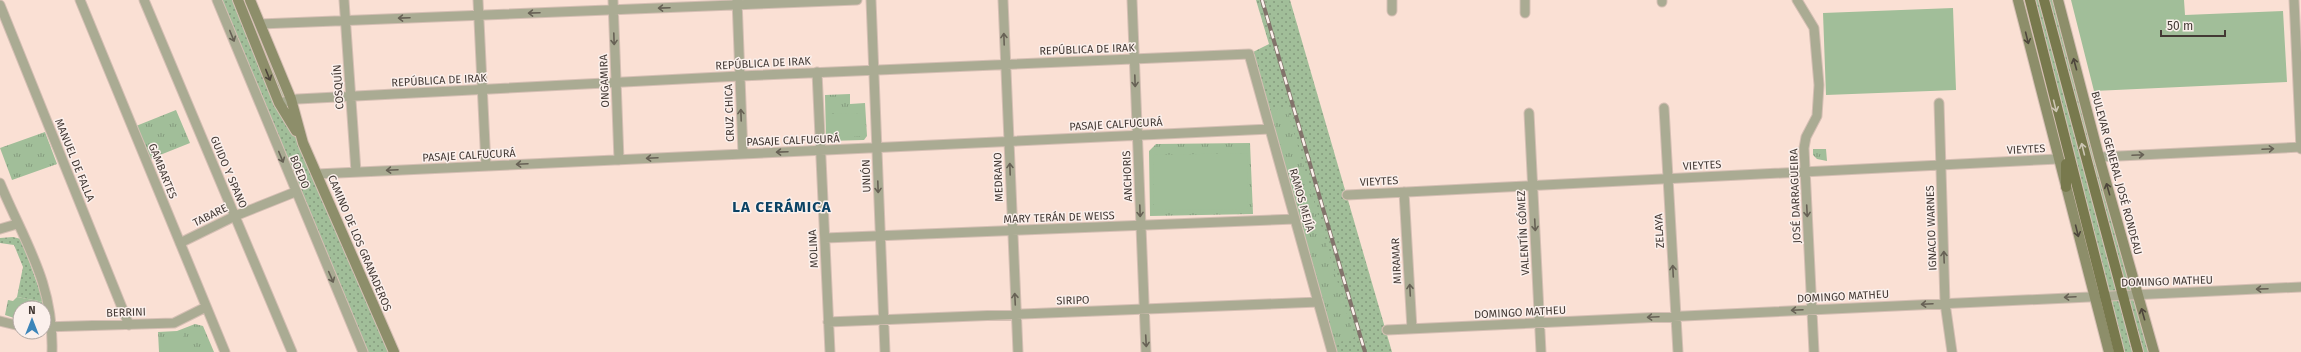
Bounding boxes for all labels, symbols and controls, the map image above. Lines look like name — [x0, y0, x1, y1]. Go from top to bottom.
one-way arrow — [658, 4, 671, 11]
one-way arrow — [528, 9, 541, 17]
scale bar — [2161, 12, 2225, 38]
one-way arrow — [398, 14, 411, 22]
text: 50 m — [2167, 19, 2193, 33]
one-way arrow — [228, 30, 236, 42]
one-way arrow — [2024, 31, 2032, 44]
one-way arrow — [611, 32, 618, 45]
one-way arrow — [1001, 33, 1008, 46]
street label: REPÚBLICA DE IRAK — [1039, 40, 1136, 58]
street label: REPÚBLICA DE IRAK — [715, 53, 812, 72]
street label: ONGAMIRA — [597, 54, 612, 108]
one-way arrow — [2070, 57, 2078, 70]
street label: COSQUÍN — [329, 64, 347, 110]
one-way arrow — [264, 69, 272, 81]
street label: REPÚBLICA DE IRAK — [391, 70, 488, 89]
one-way arrow — [1131, 74, 1139, 87]
street label: CRUZ CHICA — [722, 83, 737, 142]
street label: BULEVAR GENERAL JOSÉ RONDEAU — [2088, 90, 2146, 256]
one-way arrow — [2052, 99, 2060, 112]
one-way arrow — [738, 109, 745, 122]
street label: PASAJE CALFUCURÁ — [1069, 115, 1164, 133]
street label: MANUEL DE FALLA — [52, 117, 97, 204]
street label: PASAJE CALFUCURÁ — [746, 131, 841, 149]
street label: GUIDO Y SPANO — [207, 134, 250, 210]
street label: GAMBARTES — [146, 142, 180, 201]
street label: VIEYTES — [2006, 142, 2046, 157]
one-way arrow — [2079, 143, 2086, 156]
one-way arrow — [2261, 145, 2274, 152]
street label: PASAJE CALFUCURÁ — [422, 146, 517, 164]
street label: JOSÉ DARRAGUEIRA — [1786, 148, 1804, 244]
one-way arrow — [776, 149, 789, 156]
one-way arrow — [277, 150, 285, 162]
street label: ANCHORIS — [1120, 150, 1135, 202]
one-way arrow — [2131, 151, 2144, 159]
street label: MEDRANO — [991, 152, 1006, 202]
street label: BOEDO — [287, 154, 312, 191]
one-way arrow — [646, 155, 659, 162]
street label: VIEYTES — [1682, 158, 1722, 173]
street label: UNIÓN — [858, 159, 874, 193]
one-way arrow — [516, 161, 529, 168]
one-way arrow — [1006, 163, 1014, 176]
one-way arrow — [386, 167, 399, 174]
street label: RAMOS MEJÍA — [1286, 167, 1318, 234]
street label: CAMINO DE LOS GRANADEROS — [325, 173, 394, 313]
street label: VIEYTES — [1359, 174, 1399, 189]
one-way arrow — [874, 180, 882, 193]
one-way arrow — [2104, 183, 2111, 196]
street label: IGNACIO WARNES — [1924, 185, 1939, 271]
street label: VALENTÍN GÓMEZ — [1514, 190, 1532, 276]
district label: LA CERÁMICA — [732, 198, 832, 216]
street label: TABARE — [191, 201, 230, 229]
one-way arrow — [1137, 204, 1144, 217]
one-way arrow — [1804, 204, 1811, 217]
street label: MARY TERÁN DE WEISS — [1003, 208, 1115, 226]
street label: ZELAYA — [1652, 213, 1667, 249]
one-way arrow — [1531, 218, 1539, 231]
one-way arrow — [2074, 225, 2082, 238]
street label: MOLINA — [806, 229, 821, 269]
street label: MIRAMAR — [1389, 237, 1404, 284]
one-way arrow — [1940, 251, 1948, 264]
one-way arrow — [1669, 265, 1677, 278]
one-way arrow — [328, 270, 335, 282]
street label: DOMINGO MATHEU — [2121, 273, 2213, 290]
one-way arrow — [1406, 284, 1413, 297]
one-way arrow — [2256, 285, 2269, 292]
street label: DOMINGO MATHEU — [1797, 288, 1889, 305]
one-way arrow — [1012, 293, 1019, 306]
street label: SIRIPO — [1056, 293, 1090, 308]
one-way arrow — [2064, 293, 2077, 300]
north arrow — [12, 300, 52, 340]
one-way arrow — [1921, 301, 1934, 308]
text: N — [28, 304, 36, 317]
street label: DOMINGO MATHEU — [1474, 304, 1566, 321]
street label: BERRINI — [106, 305, 146, 320]
one-way arrow — [1791, 307, 1804, 314]
one-way arrow — [2139, 308, 2146, 321]
one-way arrow — [1647, 314, 1660, 321]
one-way arrow — [1142, 334, 1149, 347]

